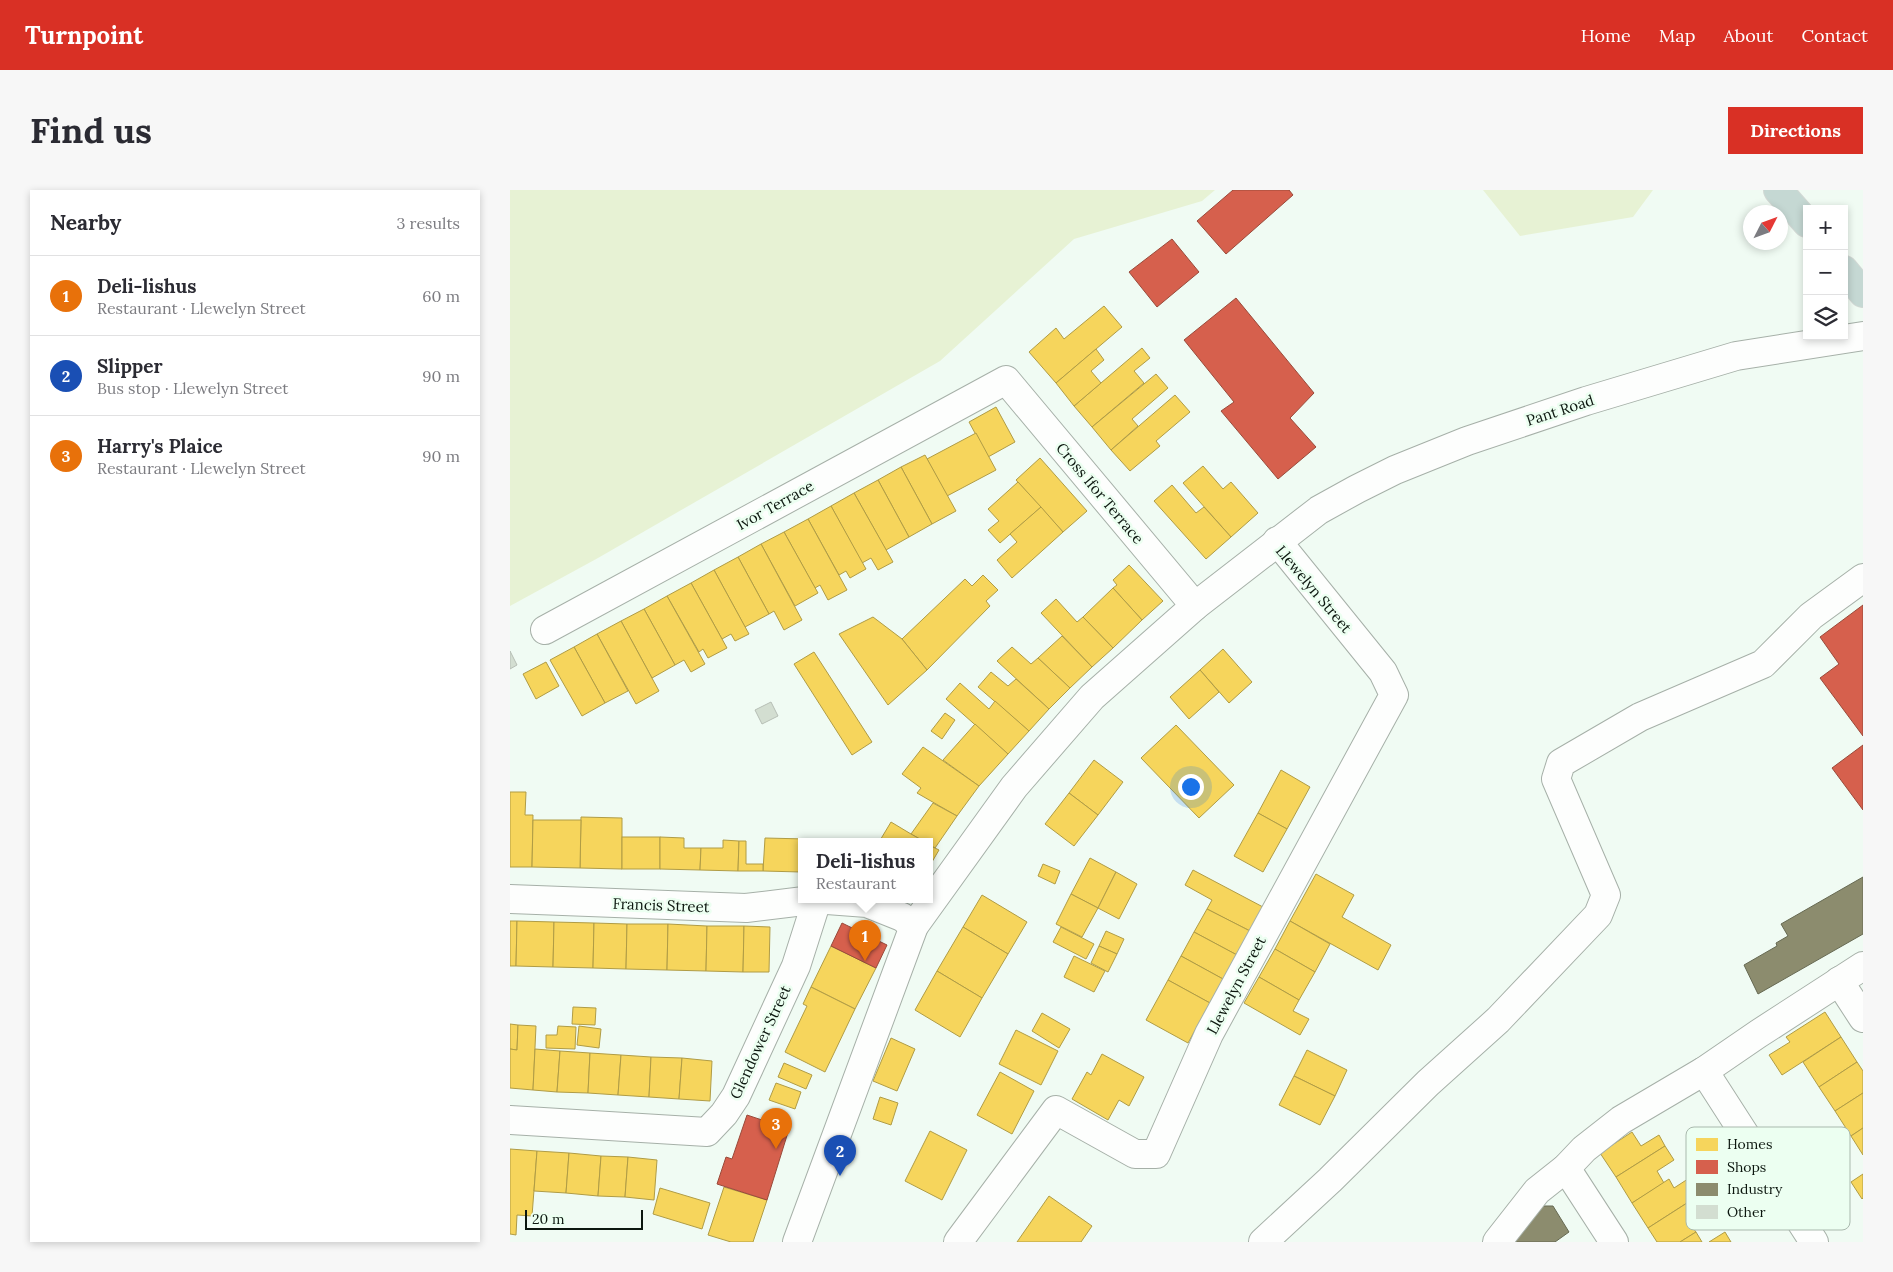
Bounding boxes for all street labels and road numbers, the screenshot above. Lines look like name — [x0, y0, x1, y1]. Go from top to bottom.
street label: Pant Road — [1524, 390, 1596, 430]
street label: Cross Ifor Terrace — [1052, 439, 1148, 547]
street label: Ivor Terrace — [733, 476, 817, 534]
street label: Llewelyn Street — [1272, 541, 1356, 637]
street label: Francis Street — [612, 894, 710, 916]
street label: Llewelyn Street — [1202, 933, 1270, 1037]
street label: Glendower Street — [725, 982, 795, 1102]

